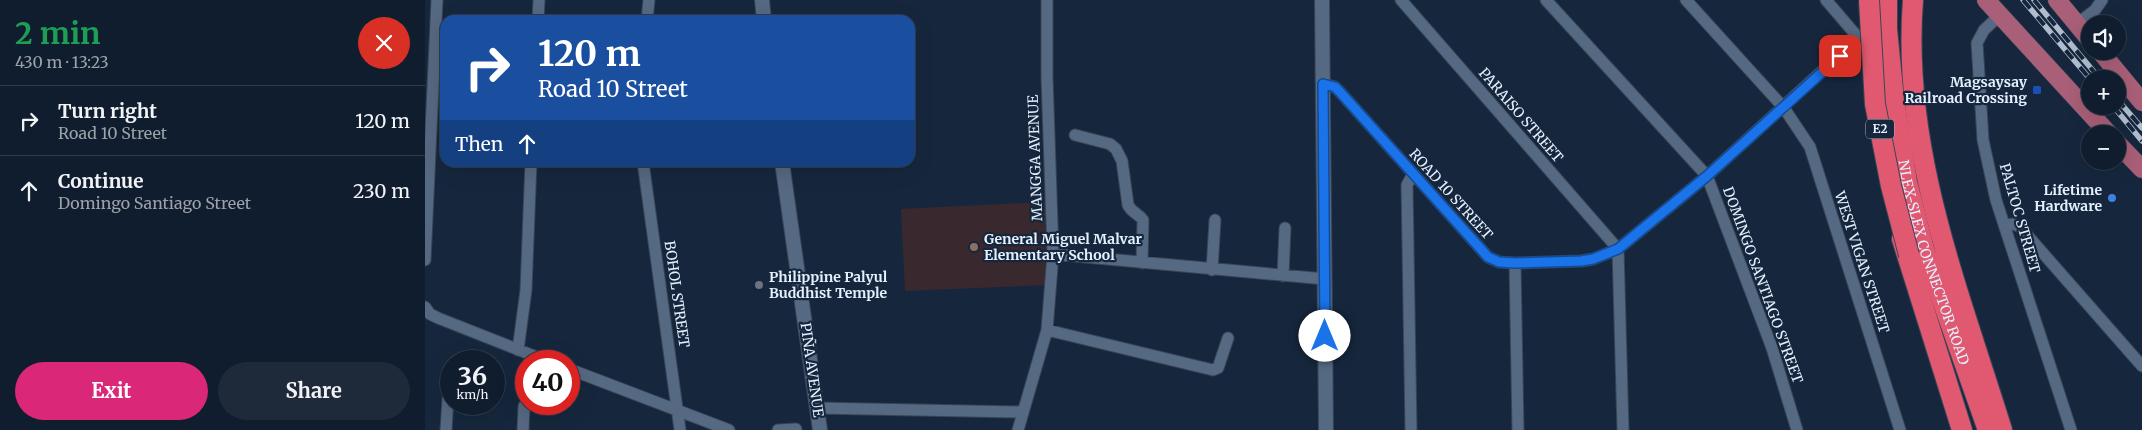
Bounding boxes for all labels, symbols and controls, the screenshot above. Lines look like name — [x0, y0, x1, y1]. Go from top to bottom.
text: 2 min — [15, 14, 100, 52]
map controls — [2081, 15, 2126, 170]
button: sound — [2081, 15, 2126, 60]
button: close — [358, 17, 410, 69]
text: 120 m — [538, 32, 641, 76]
icon: right — [455, 35, 520, 100]
pin — [1819, 35, 1861, 77]
icon: arrive — [1826, 42, 1854, 70]
text: 430 m · 13:23 — [15, 52, 109, 72]
street label: PARAISO STREET — [1475, 64, 1567, 166]
button: + — [2081, 70, 2126, 115]
place label: Magsaysay Railroad Crossing — [1904, 73, 2028, 107]
text: Road 10 Street — [538, 75, 688, 103]
marker: Magsaysay Railroad Crossing — [2031, 84, 2043, 96]
street label: MANGGA AVENUE — [1024, 94, 1046, 221]
text: Turn right — [58, 99, 157, 123]
icon: right — [15, 107, 43, 135]
text: 120 m — [355, 109, 410, 133]
road number: E2 — [1866, 120, 1894, 138]
text: Road 10 Street — [58, 123, 167, 143]
button: − — [2081, 125, 2126, 170]
icon: ahead — [513, 130, 541, 158]
text: Then — [455, 132, 503, 156]
street label: ROAD 10 STREET — [1405, 145, 1497, 243]
street label: NLEX-SLEX CONNECTOR ROAD — [1895, 159, 1973, 368]
street label: PALTOC STREET — [1996, 161, 2044, 275]
text: Continue — [58, 169, 144, 193]
icon: ahead — [15, 177, 43, 205]
text: 230 m — [353, 179, 410, 203]
place label: Lifetime Hardware — [2034, 181, 2102, 215]
street label: DOMINGO SANTIAGO STREET — [1719, 184, 1807, 386]
street label: WEST VIGAN STREET — [1830, 188, 1894, 335]
marker: Lifetime Hardware — [2106, 192, 2118, 204]
text: Domingo Santiago Street — [58, 193, 251, 213]
place label: General Miguel Malvar Elementary School — [984, 230, 1142, 264]
street label: BOHOL STREET — [661, 239, 693, 349]
marker: General Miguel Malvar Elementary School — [968, 241, 980, 253]
place label: Philippine Palyul Buddhist Temple — [769, 268, 888, 302]
marker: Philippine Palyul Buddhist Temple — [753, 279, 765, 291]
position arrow — [1298, 309, 1350, 361]
street label: PIÑA AVENUE — [796, 322, 828, 419]
speed limit sign: 40 — [515, 350, 580, 415]
text: 36 — [458, 360, 487, 392]
button: Exit — [15, 362, 208, 420]
button: Share — [218, 362, 410, 420]
text: km/h — [457, 387, 488, 402]

